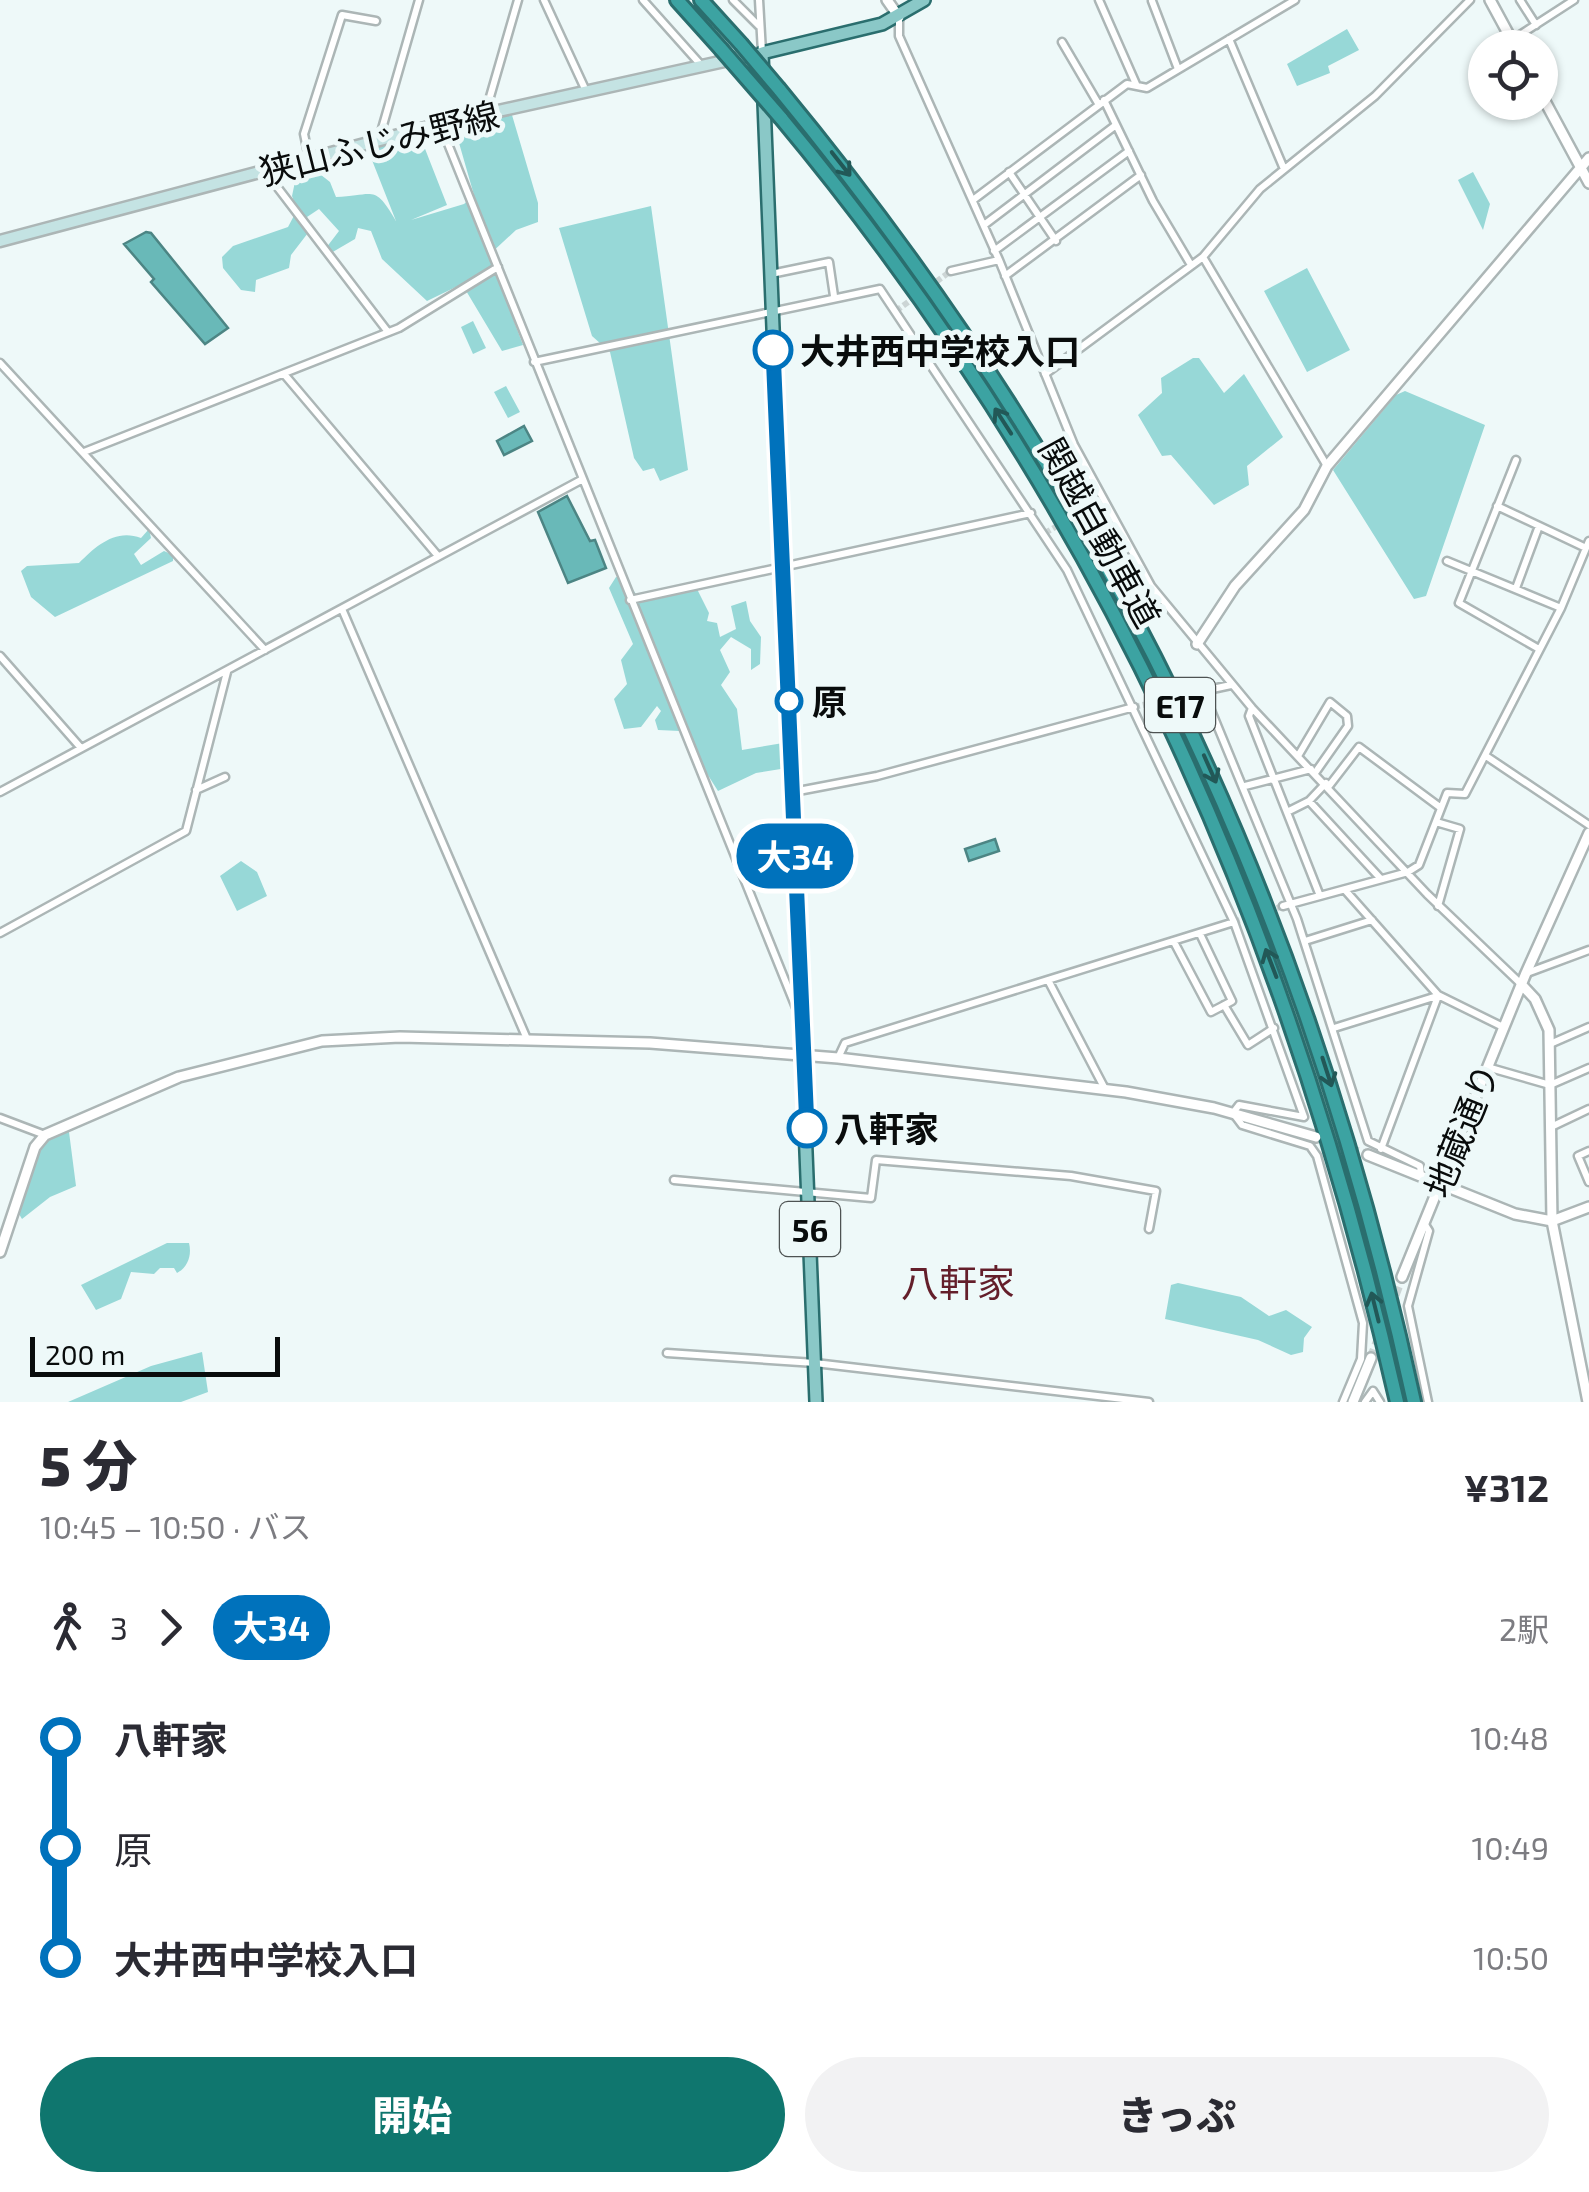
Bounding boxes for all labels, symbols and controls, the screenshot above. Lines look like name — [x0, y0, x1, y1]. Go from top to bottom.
map controls — [1468, 30, 1558, 120]
button: locate — [1468, 30, 1558, 120]
street label: 狭山ふじみ野線 — [255, 92, 503, 192]
one-way arrow — [830, 150, 851, 177]
place label: 大井西中学校入口 — [800, 329, 1080, 371]
marker: 大井西中学校入口 — [754, 331, 792, 369]
one-way arrow — [992, 408, 1013, 436]
street label: 関越自動車道 — [1032, 430, 1170, 634]
road number: E17 — [1145, 678, 1215, 732]
place label: 原 — [812, 680, 847, 722]
marker: 原 — [776, 688, 802, 714]
one-way arrow — [1202, 753, 1220, 784]
line badge: 大34 — [738, 824, 852, 888]
text: 大34 — [756, 835, 834, 877]
one-way arrow — [1261, 948, 1279, 979]
one-way arrow — [1319, 1055, 1337, 1087]
street label: 地蔵通り — [1415, 1057, 1507, 1203]
place label: 八軒家 — [834, 1107, 939, 1149]
marker: 八軒家 — [788, 1109, 826, 1147]
road number: 56 — [780, 1202, 840, 1256]
district label: 八軒家 — [901, 1259, 1015, 1305]
one-way arrow — [1365, 1292, 1383, 1324]
scale bar — [30, 1332, 280, 1376]
text: 200 m — [45, 1337, 125, 1371]
text: 5 分 — [40, 1431, 138, 1497]
text: ¥312 — [1464, 1464, 1549, 1510]
text: 10:45 – 10:50 · バス — [40, 1507, 312, 1545]
icon: walk — [40, 1600, 95, 1655]
icon: forward — [143, 1600, 198, 1655]
text: 大34 — [233, 1606, 310, 1648]
text: 3 — [110, 1608, 128, 1646]
text: 2駅 — [1499, 1609, 1549, 1647]
text: 八軒家 — [114, 1716, 228, 1762]
text: 10:48 — [1470, 1718, 1549, 1756]
text: 原 — [114, 1826, 152, 1872]
text: 10:49 — [1471, 1828, 1549, 1866]
text: 大井西中学校入口 — [114, 1936, 418, 1982]
text: 10:50 — [1473, 1938, 1549, 1976]
button: 開始 — [40, 2057, 785, 2172]
button: きっぷ — [805, 2057, 1549, 2172]

